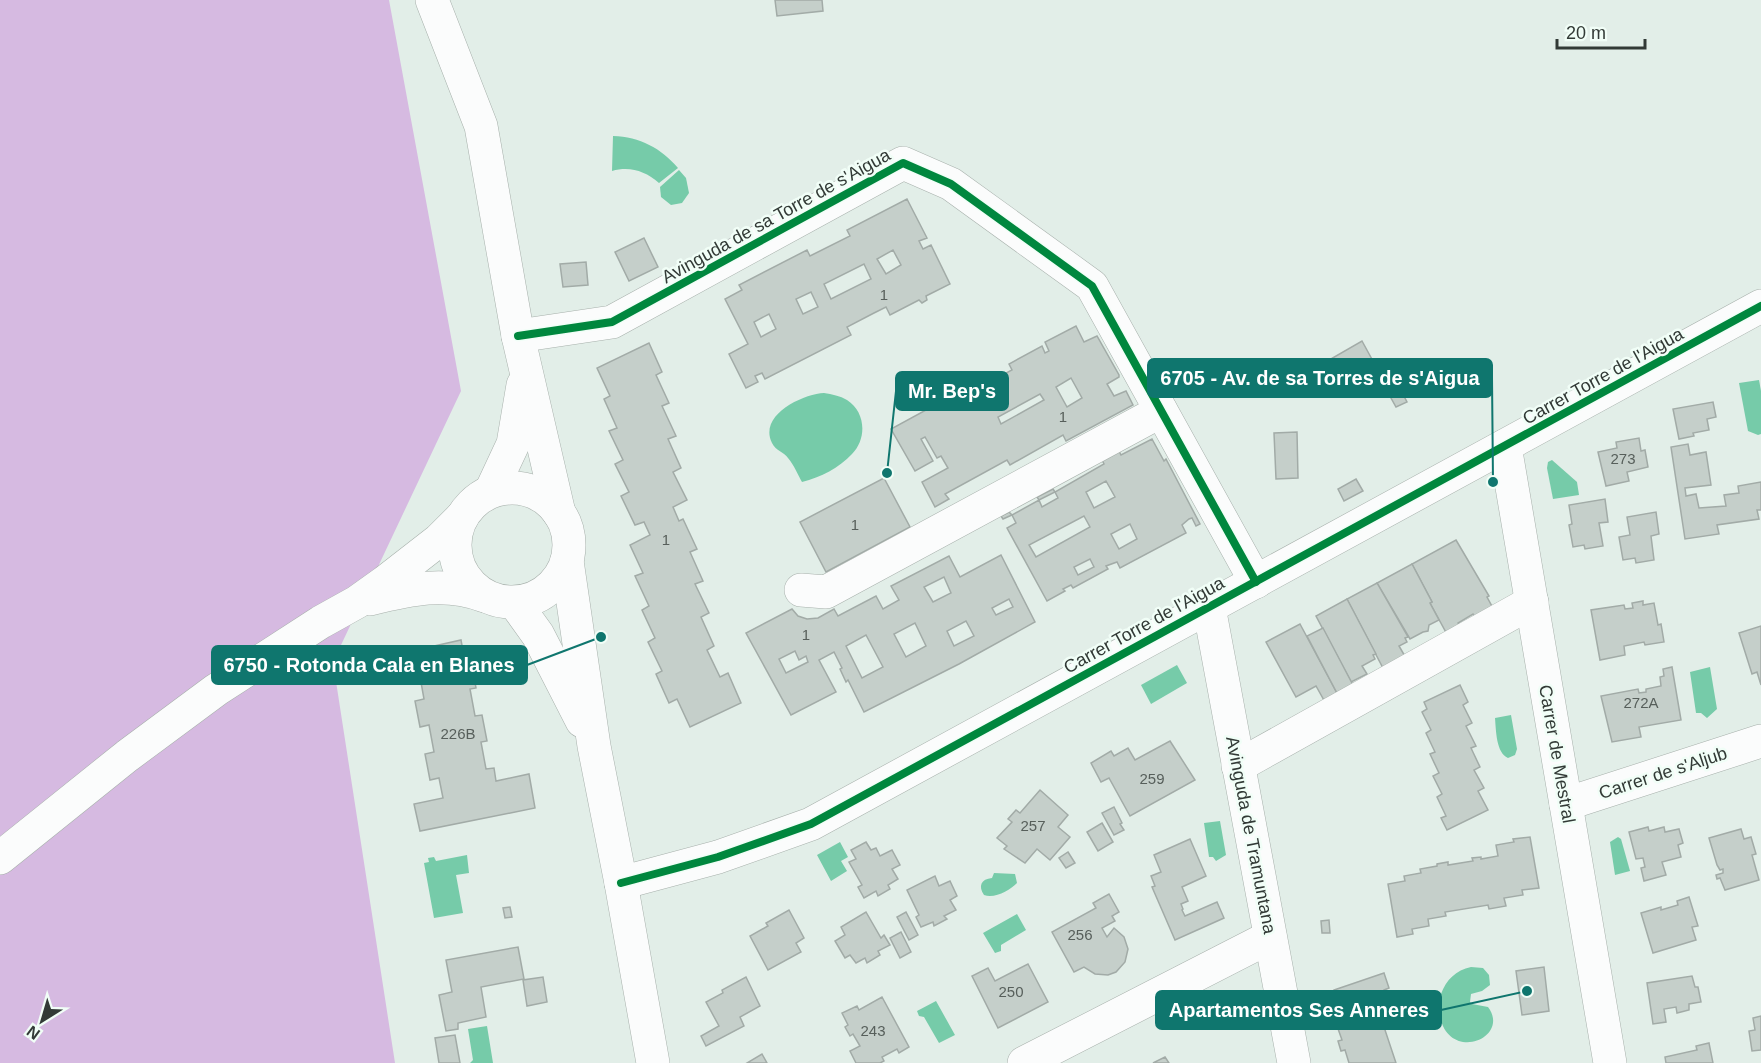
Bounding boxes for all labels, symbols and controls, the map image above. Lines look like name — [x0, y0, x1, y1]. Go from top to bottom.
scale bar — [1557, 12, 1646, 50]
text: 20 m — [1566, 23, 1606, 43]
street label: Avinguda de sa Torre de s'Aigua — [658, 144, 895, 287]
house number: 1 — [880, 286, 888, 303]
street label: Carrer Torre de l'Aigua — [1519, 323, 1688, 428]
callout: 6705 - Av. de sa Torres de s'Aigua — [1148, 359, 1492, 397]
text: 6705 - Av. de sa Torres de s'Aigua — [1160, 367, 1481, 389]
callout: Mr. Bep's — [896, 372, 1008, 410]
text: Mr. Bep's — [908, 380, 996, 402]
house number: 1 — [1059, 408, 1067, 425]
house number: 273 — [1610, 450, 1636, 467]
house number: 1 — [851, 516, 859, 533]
house number: 1 — [662, 531, 670, 548]
street label: Carrer Torre de l'Aigua — [1060, 572, 1229, 677]
house number: 1 — [802, 626, 810, 643]
callout: 6750 - Rotonda Cala en Blanes — [212, 646, 527, 684]
text: 6750 - Rotonda Cala en Blanes — [223, 654, 515, 676]
street label: Carrer de Mestral — [1535, 683, 1579, 825]
house number: 272A — [1623, 694, 1659, 711]
house number: 226B — [440, 725, 476, 742]
street label: Avinguda de Tramuntana — [1222, 735, 1280, 936]
street label: Carrer de s'Aljub — [1596, 743, 1730, 803]
house number: 259 — [1139, 770, 1165, 787]
house number: 257 — [1020, 817, 1046, 834]
house number: 256 — [1067, 926, 1093, 943]
house number: 250 — [998, 983, 1024, 1000]
north arrow — [12, 991, 72, 1051]
callout: Apartamentos Ses Anneres — [1156, 991, 1441, 1029]
text: Apartamentos Ses Anneres — [1169, 999, 1429, 1021]
text: N — [24, 1022, 43, 1043]
house number: 243 — [860, 1022, 886, 1039]

